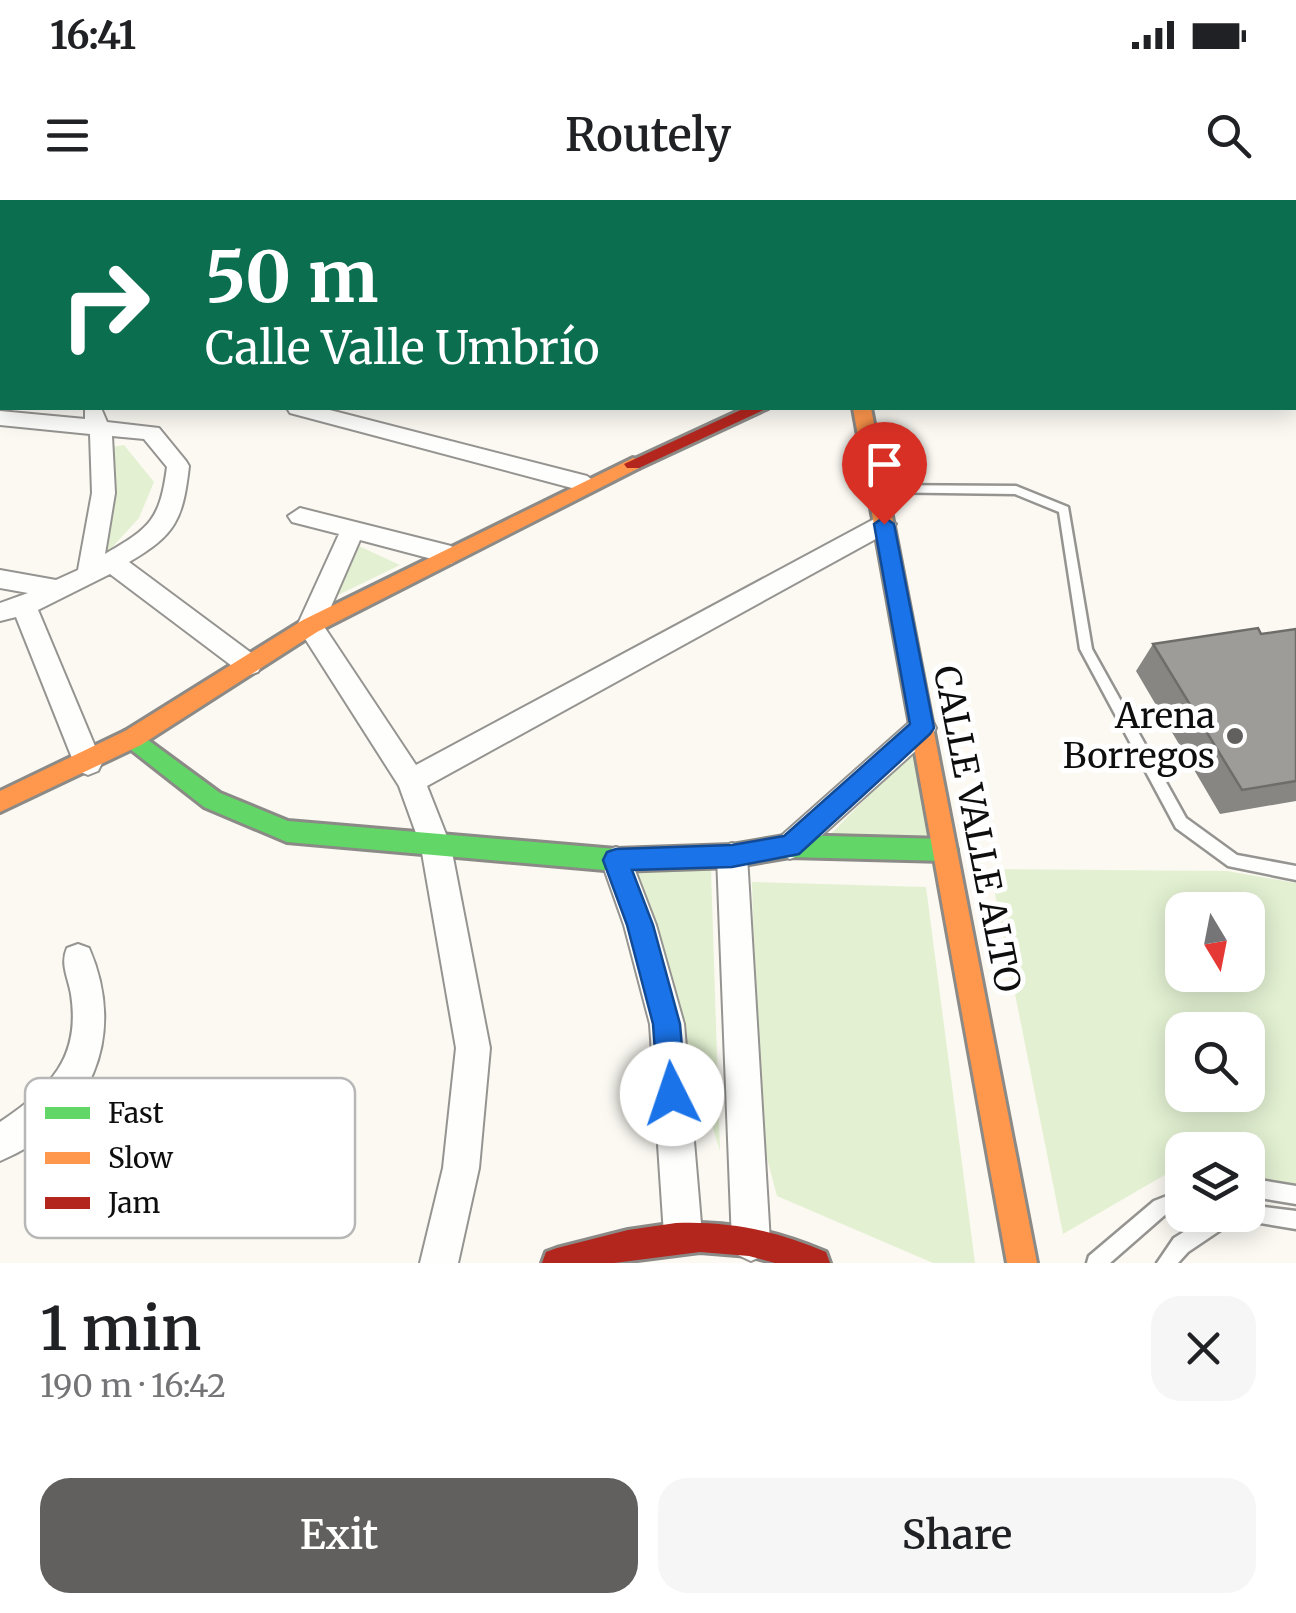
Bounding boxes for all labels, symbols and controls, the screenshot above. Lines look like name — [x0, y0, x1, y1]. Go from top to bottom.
text: 16:41 — [50, 12, 136, 59]
text: Routely — [565, 107, 731, 163]
icon: menu — [40, 108, 95, 163]
icon: search — [1201, 108, 1256, 163]
text: 50 m — [205, 233, 378, 321]
icon: right — [40, 240, 170, 370]
text: Calle Valle Umbrío — [205, 320, 599, 376]
pin — [842, 422, 927, 525]
icon: arrive — [857, 437, 912, 492]
street label: CALLE VALLE ALTO — [924, 662, 1030, 996]
place label: Arena Borregos — [1063, 694, 1215, 778]
marker: Arena Borregos — [1224, 725, 1246, 747]
north arrow — [1165, 892, 1265, 992]
map controls — [1165, 892, 1265, 1232]
button: search — [1165, 1012, 1265, 1112]
position arrow — [620, 1042, 724, 1146]
legend — [25, 1078, 355, 1238]
text: Fast — [108, 1095, 164, 1131]
button: layers — [1165, 1132, 1265, 1232]
text: Slow — [108, 1140, 173, 1176]
text: Jam — [107, 1185, 161, 1221]
text: 1 min — [40, 1291, 201, 1366]
button: close — [1151, 1296, 1256, 1401]
text: 190 m · 16:42 — [40, 1366, 226, 1406]
button: Exit — [40, 1478, 638, 1593]
button: Share — [658, 1478, 1256, 1593]

